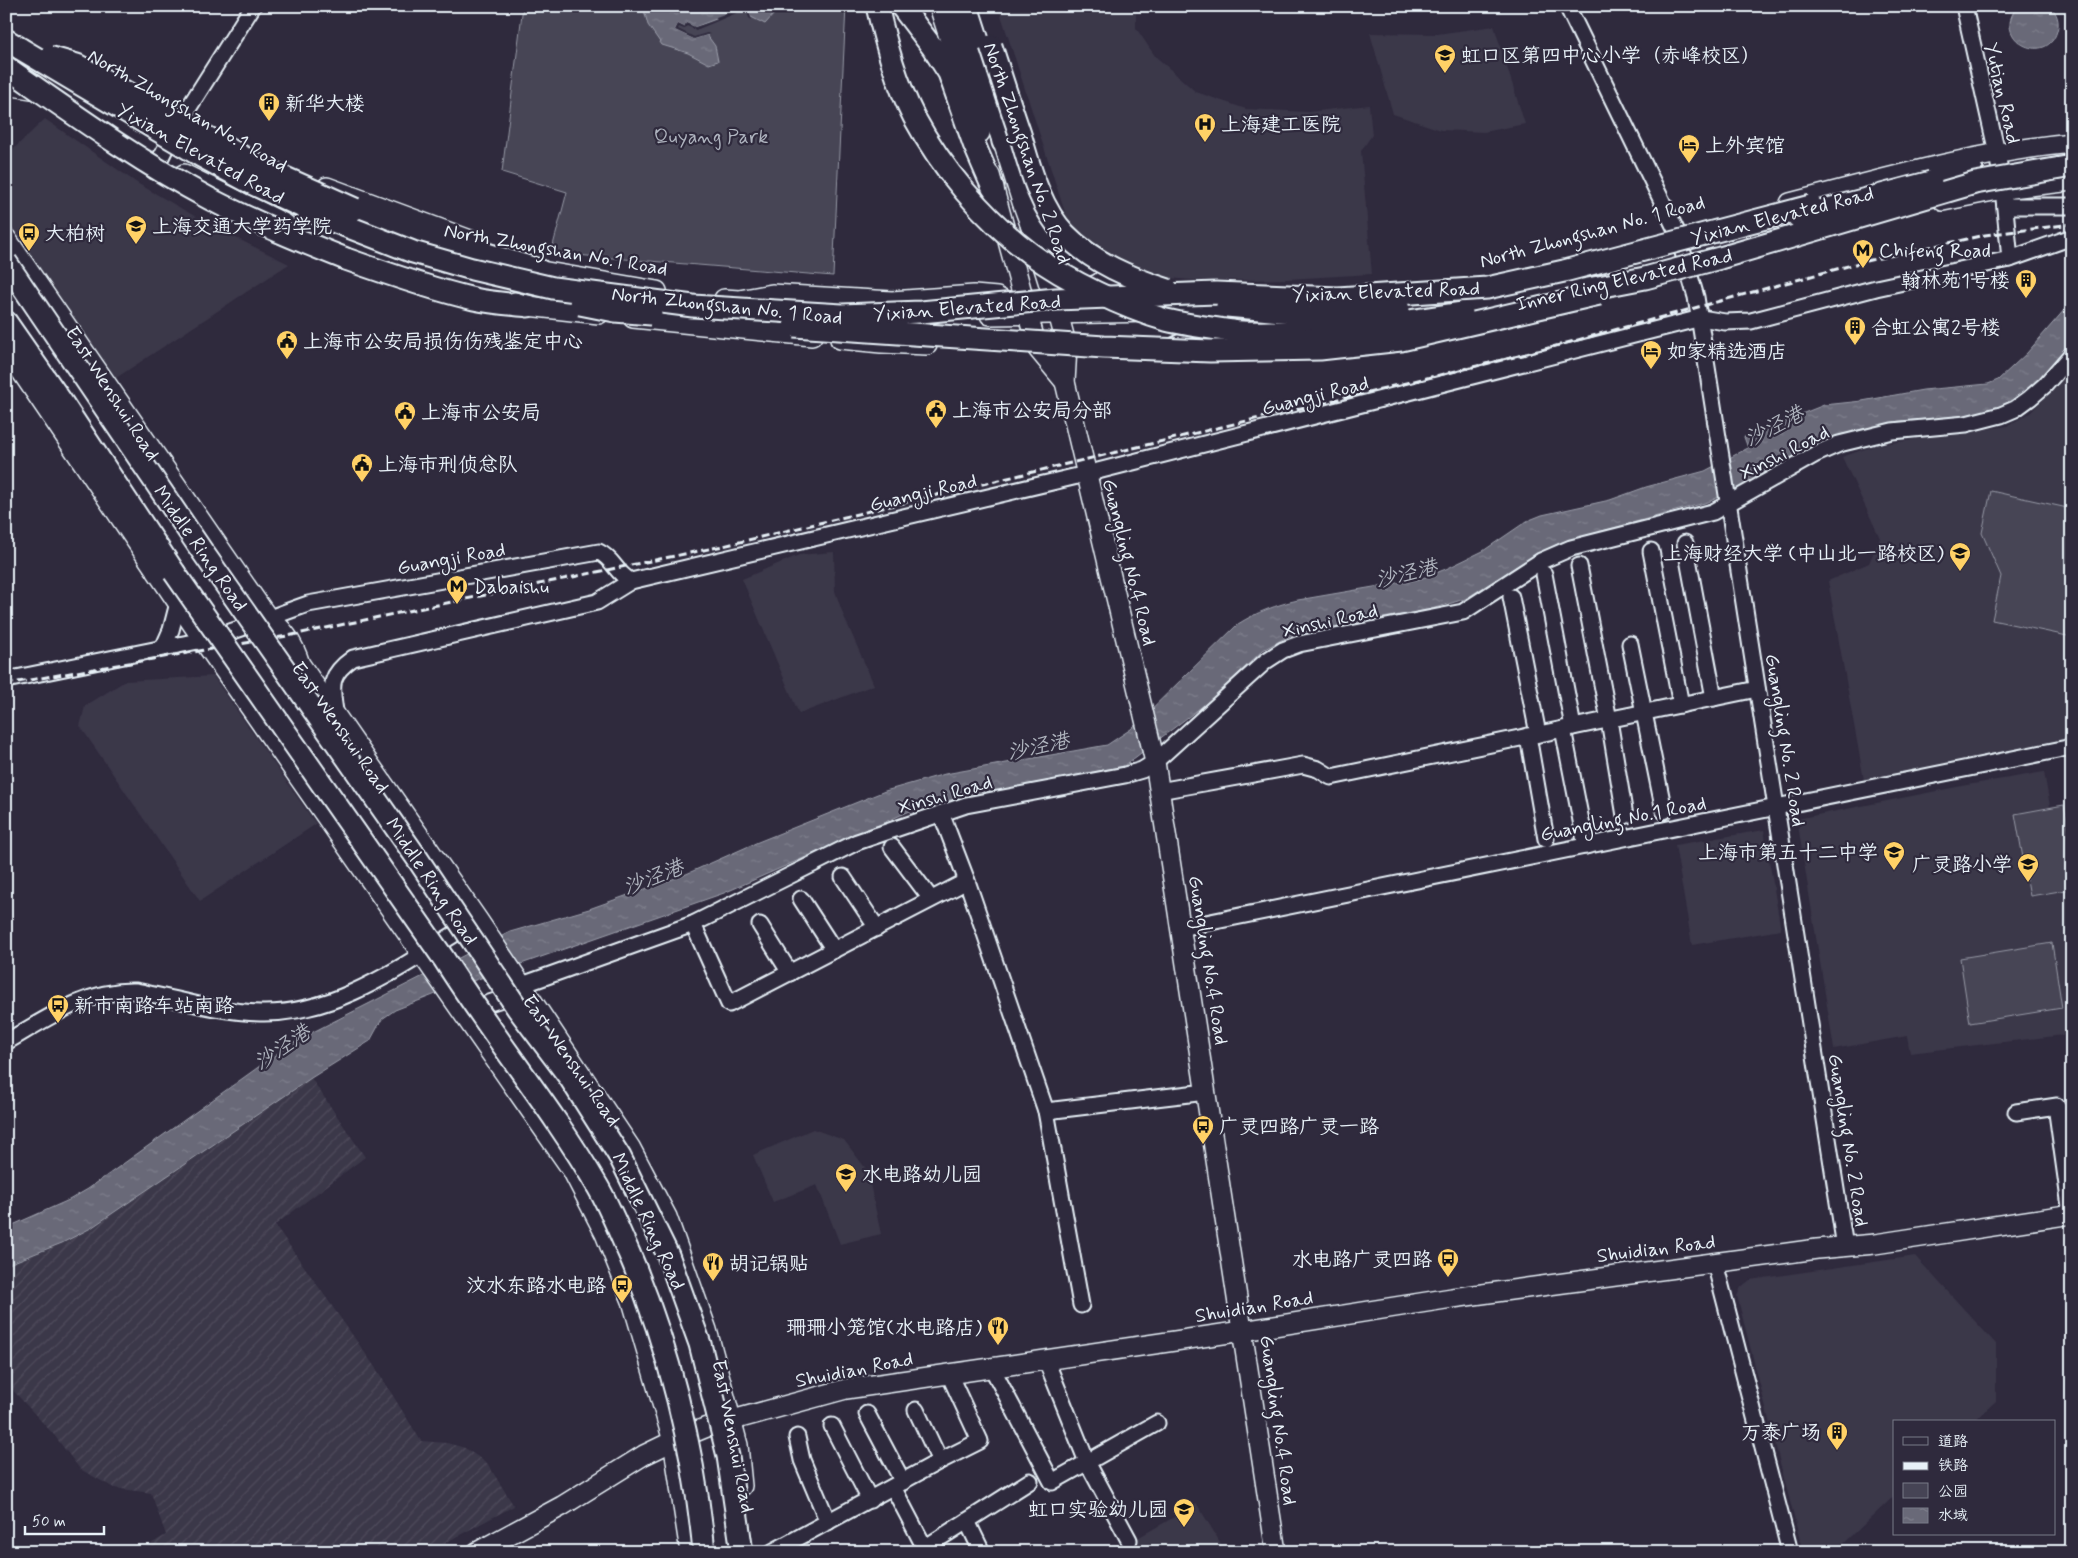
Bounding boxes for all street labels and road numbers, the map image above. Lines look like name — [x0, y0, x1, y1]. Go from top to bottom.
street label: North Zhongshan No. 2 Road — [974, 39, 1077, 269]
street label: Yutian Road — [1977, 40, 2026, 147]
street label: North Zhongshan No.1 Road — [81, 43, 292, 181]
street label: Yixian Elevated Road — [111, 97, 289, 212]
street label: Yixian Elevated Road — [1688, 181, 1877, 252]
street label: North Zhongshan No. 1 Road — [1477, 189, 1708, 277]
street label: North Zhongshan No.1 Road — [441, 218, 670, 285]
street label: Inner Ring Elevated Road — [1514, 242, 1735, 319]
street label: Yixian Elevated Road — [1292, 276, 1481, 309]
street label: North Zhongshan No. 1 Road — [610, 281, 844, 334]
street label: Yixian Elevated Road — [872, 288, 1062, 329]
street label: East Wenshui Road — [58, 321, 165, 466]
street label: Guangji Road — [1259, 370, 1372, 424]
street label: Xinshi Road — [1735, 419, 1834, 487]
street label: Guangji Road — [867, 468, 980, 520]
street label: Guangling No.4 Road — [1093, 476, 1162, 649]
street label: Middle Ring Road — [146, 480, 253, 617]
street label: Guangji Road — [395, 537, 508, 583]
street label: Xinshi Road — [1280, 597, 1381, 646]
street label: Guangling No. 2 Road — [1756, 652, 1812, 829]
street label: East Wenshui Road — [284, 657, 395, 799]
street label: Xinshi Road — [895, 769, 996, 822]
street label: Guangling No.1 Road — [1538, 790, 1709, 851]
street label: Middle Ring Road — [378, 813, 483, 951]
street label: Guangling No.4 Road — [1179, 873, 1234, 1047]
street label: East Wenshui Road — [515, 990, 626, 1132]
street label: Guangling No. 2 Road — [1819, 1052, 1875, 1229]
street label: Middle Ring Road — [604, 1149, 691, 1294]
street label: Shuidian Road — [1595, 1229, 1717, 1270]
street label: Shuidian Road — [1193, 1285, 1315, 1330]
street label: Guangling No.4 Road — [1250, 1333, 1303, 1507]
street label: Shuidian Road — [793, 1346, 916, 1395]
street label: East Wenshui Road — [704, 1358, 761, 1515]

